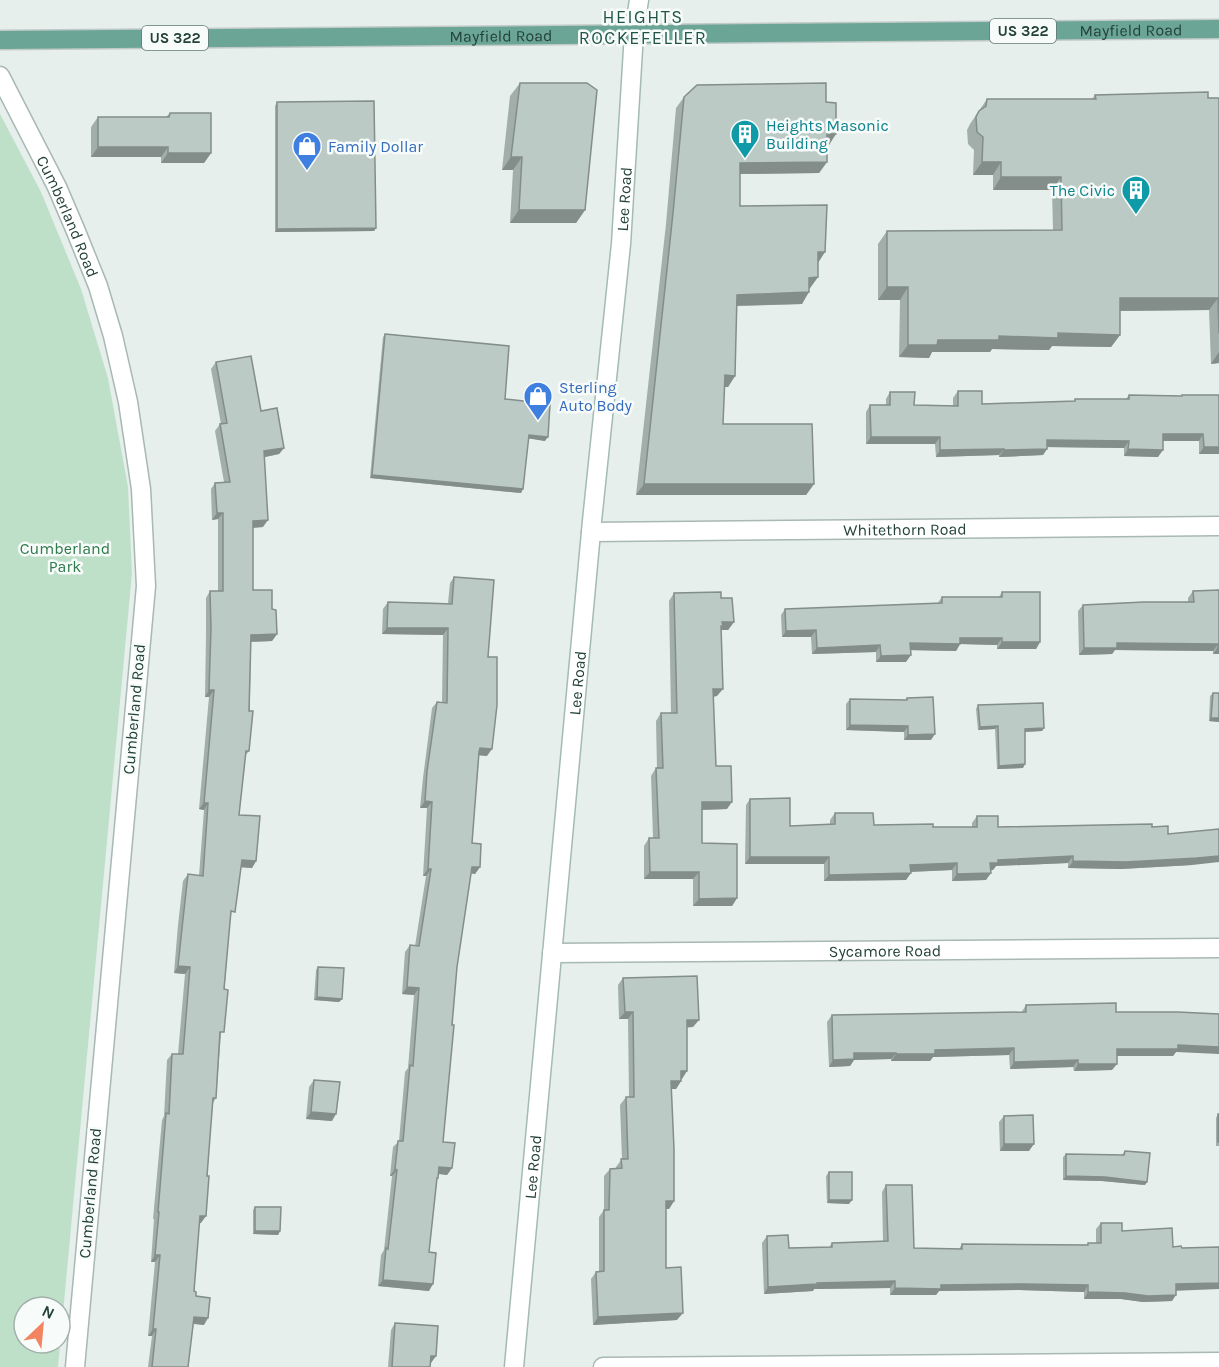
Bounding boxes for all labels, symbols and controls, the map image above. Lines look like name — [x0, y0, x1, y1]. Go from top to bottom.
district label: HEIGHTS ROCKEFELLER — [579, 6, 707, 49]
road number: US 322 — [990, 19, 1056, 43]
street label: Mayfield Road — [1079, 20, 1183, 40]
road number: US 322 — [142, 26, 208, 50]
street label: Mayfield Road — [449, 26, 553, 45]
place label: Heights Masonic Building — [766, 116, 889, 153]
building icon: Heights Masonic Building — [729, 118, 761, 160]
shop icon: Family Dollar — [291, 130, 323, 172]
place label: Family Dollar — [328, 137, 423, 156]
street label: Cumberland Road — [33, 152, 103, 280]
street label: Lee Road — [612, 166, 635, 232]
building icon: The Civic — [1120, 174, 1152, 216]
place label: The Civic — [1050, 181, 1115, 200]
place label: Sterling Auto Body — [559, 378, 633, 415]
shop icon: Sterling Auto Body — [522, 380, 554, 422]
street label: Whitethorn Road — [843, 519, 967, 539]
park label: Cumberland Park — [20, 539, 110, 576]
street label: Cumberland Road — [119, 643, 149, 775]
street label: Lee Road — [565, 650, 589, 716]
street label: Sycamore Road — [829, 941, 941, 960]
street label: Cumberland Road — [75, 1127, 105, 1259]
street label: Lee Road — [520, 1134, 545, 1200]
north arrow — [12, 1295, 72, 1355]
text: N — [39, 1301, 58, 1323]

